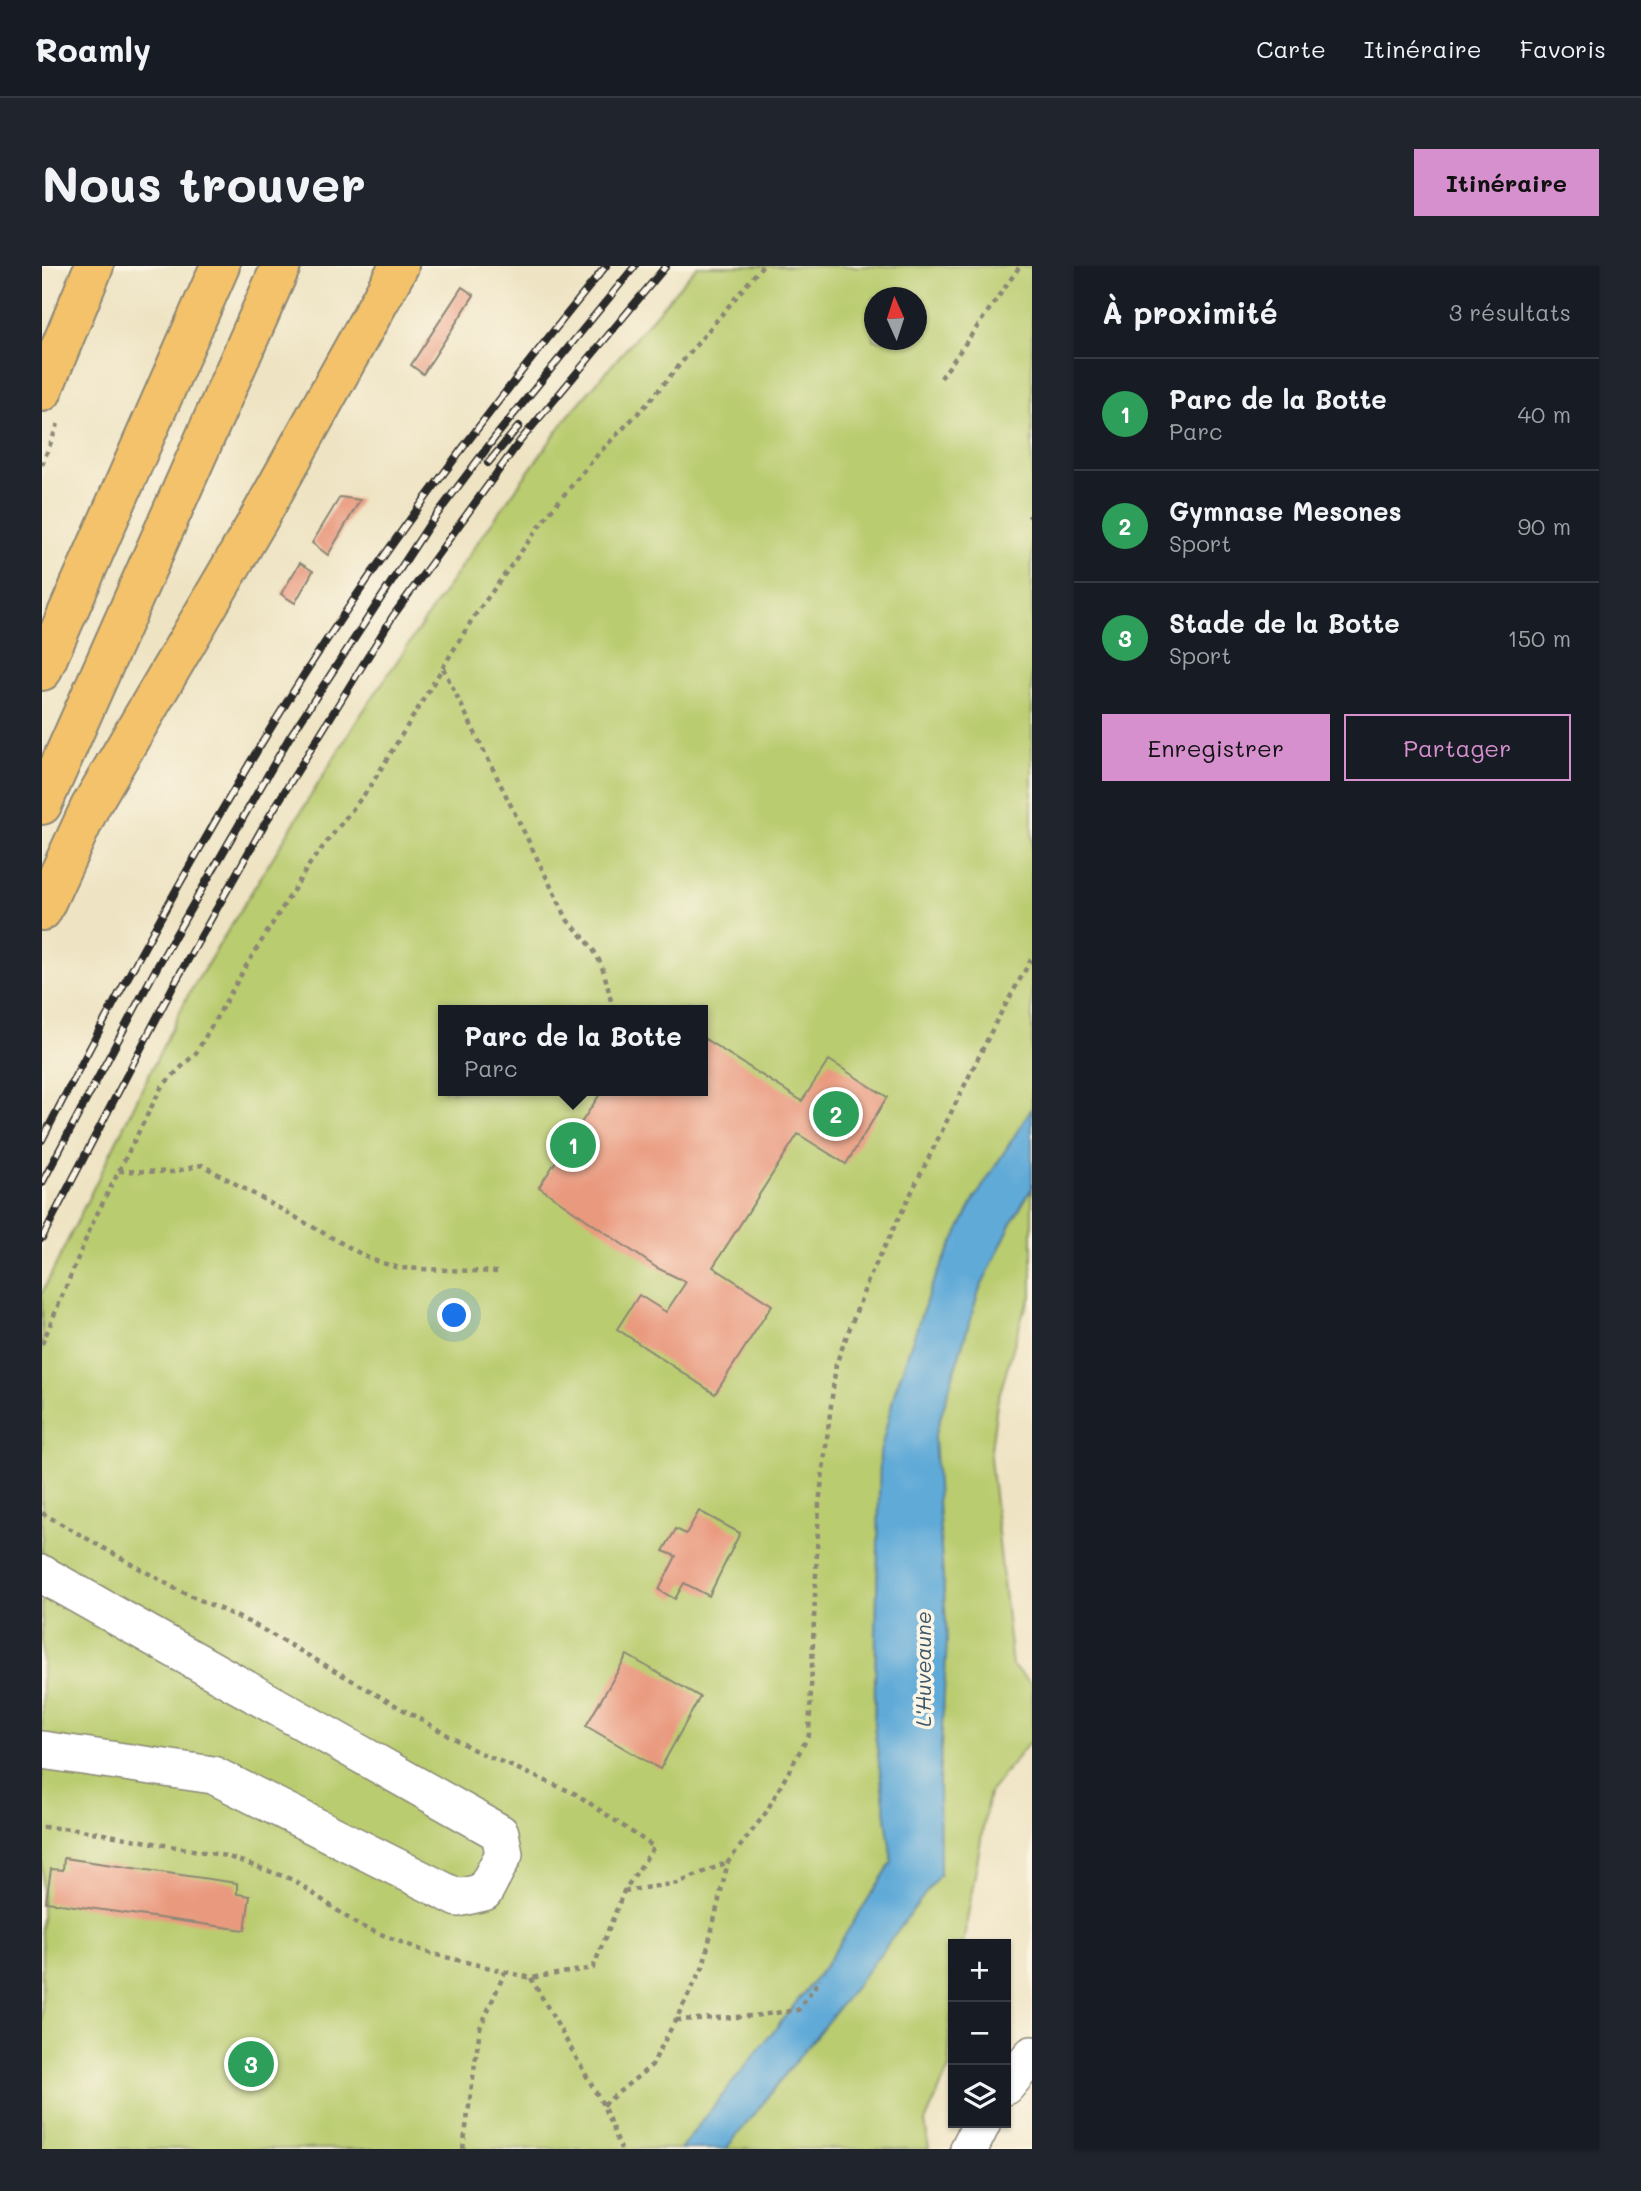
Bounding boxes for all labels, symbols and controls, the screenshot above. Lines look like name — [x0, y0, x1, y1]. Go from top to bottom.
text: Roamly — [35, 27, 151, 70]
text: Carte — [1256, 33, 1326, 64]
text: Itinéraire — [1364, 33, 1482, 64]
text: Favoris — [1520, 33, 1606, 64]
button: Itinéraire — [1414, 149, 1599, 216]
text: Nous trouver — [42, 151, 366, 214]
north arrow — [864, 287, 927, 350]
text: À proximité — [1102, 292, 1278, 332]
text: 3 résultats — [1449, 297, 1571, 327]
text: Parc de la Botte — [1169, 382, 1387, 416]
text: 1 — [1120, 399, 1130, 429]
text: 40 m — [1518, 399, 1571, 429]
text: Parc — [1169, 416, 1222, 446]
text: Gymnase Mesones — [1169, 494, 1402, 528]
text: 2 — [1119, 511, 1131, 541]
text: 90 m — [1518, 511, 1571, 541]
text: Sport — [1169, 528, 1231, 558]
text: Stade de la Botte — [1169, 606, 1400, 640]
text: 3 — [1118, 623, 1132, 653]
text: 150 m — [1507, 623, 1571, 653]
text: Sport — [1169, 640, 1231, 670]
button: Enregistrer — [1102, 714, 1330, 781]
button: Partager — [1344, 714, 1571, 781]
popup — [438, 1005, 708, 1096]
text: Parc de la Botte — [464, 1019, 682, 1053]
text: Parc — [464, 1053, 518, 1083]
pin: 2 — [813, 1088, 859, 1140]
pin: 1 — [550, 1119, 596, 1171]
your location — [437, 1298, 471, 1332]
water label: L'Huveaune — [909, 1611, 936, 1727]
map controls — [948, 1939, 1011, 2128]
button: + — [948, 1939, 1011, 2002]
button: − — [948, 2002, 1011, 2065]
pin: 3 — [228, 2038, 274, 2090]
button: layers — [948, 2065, 1011, 2128]

